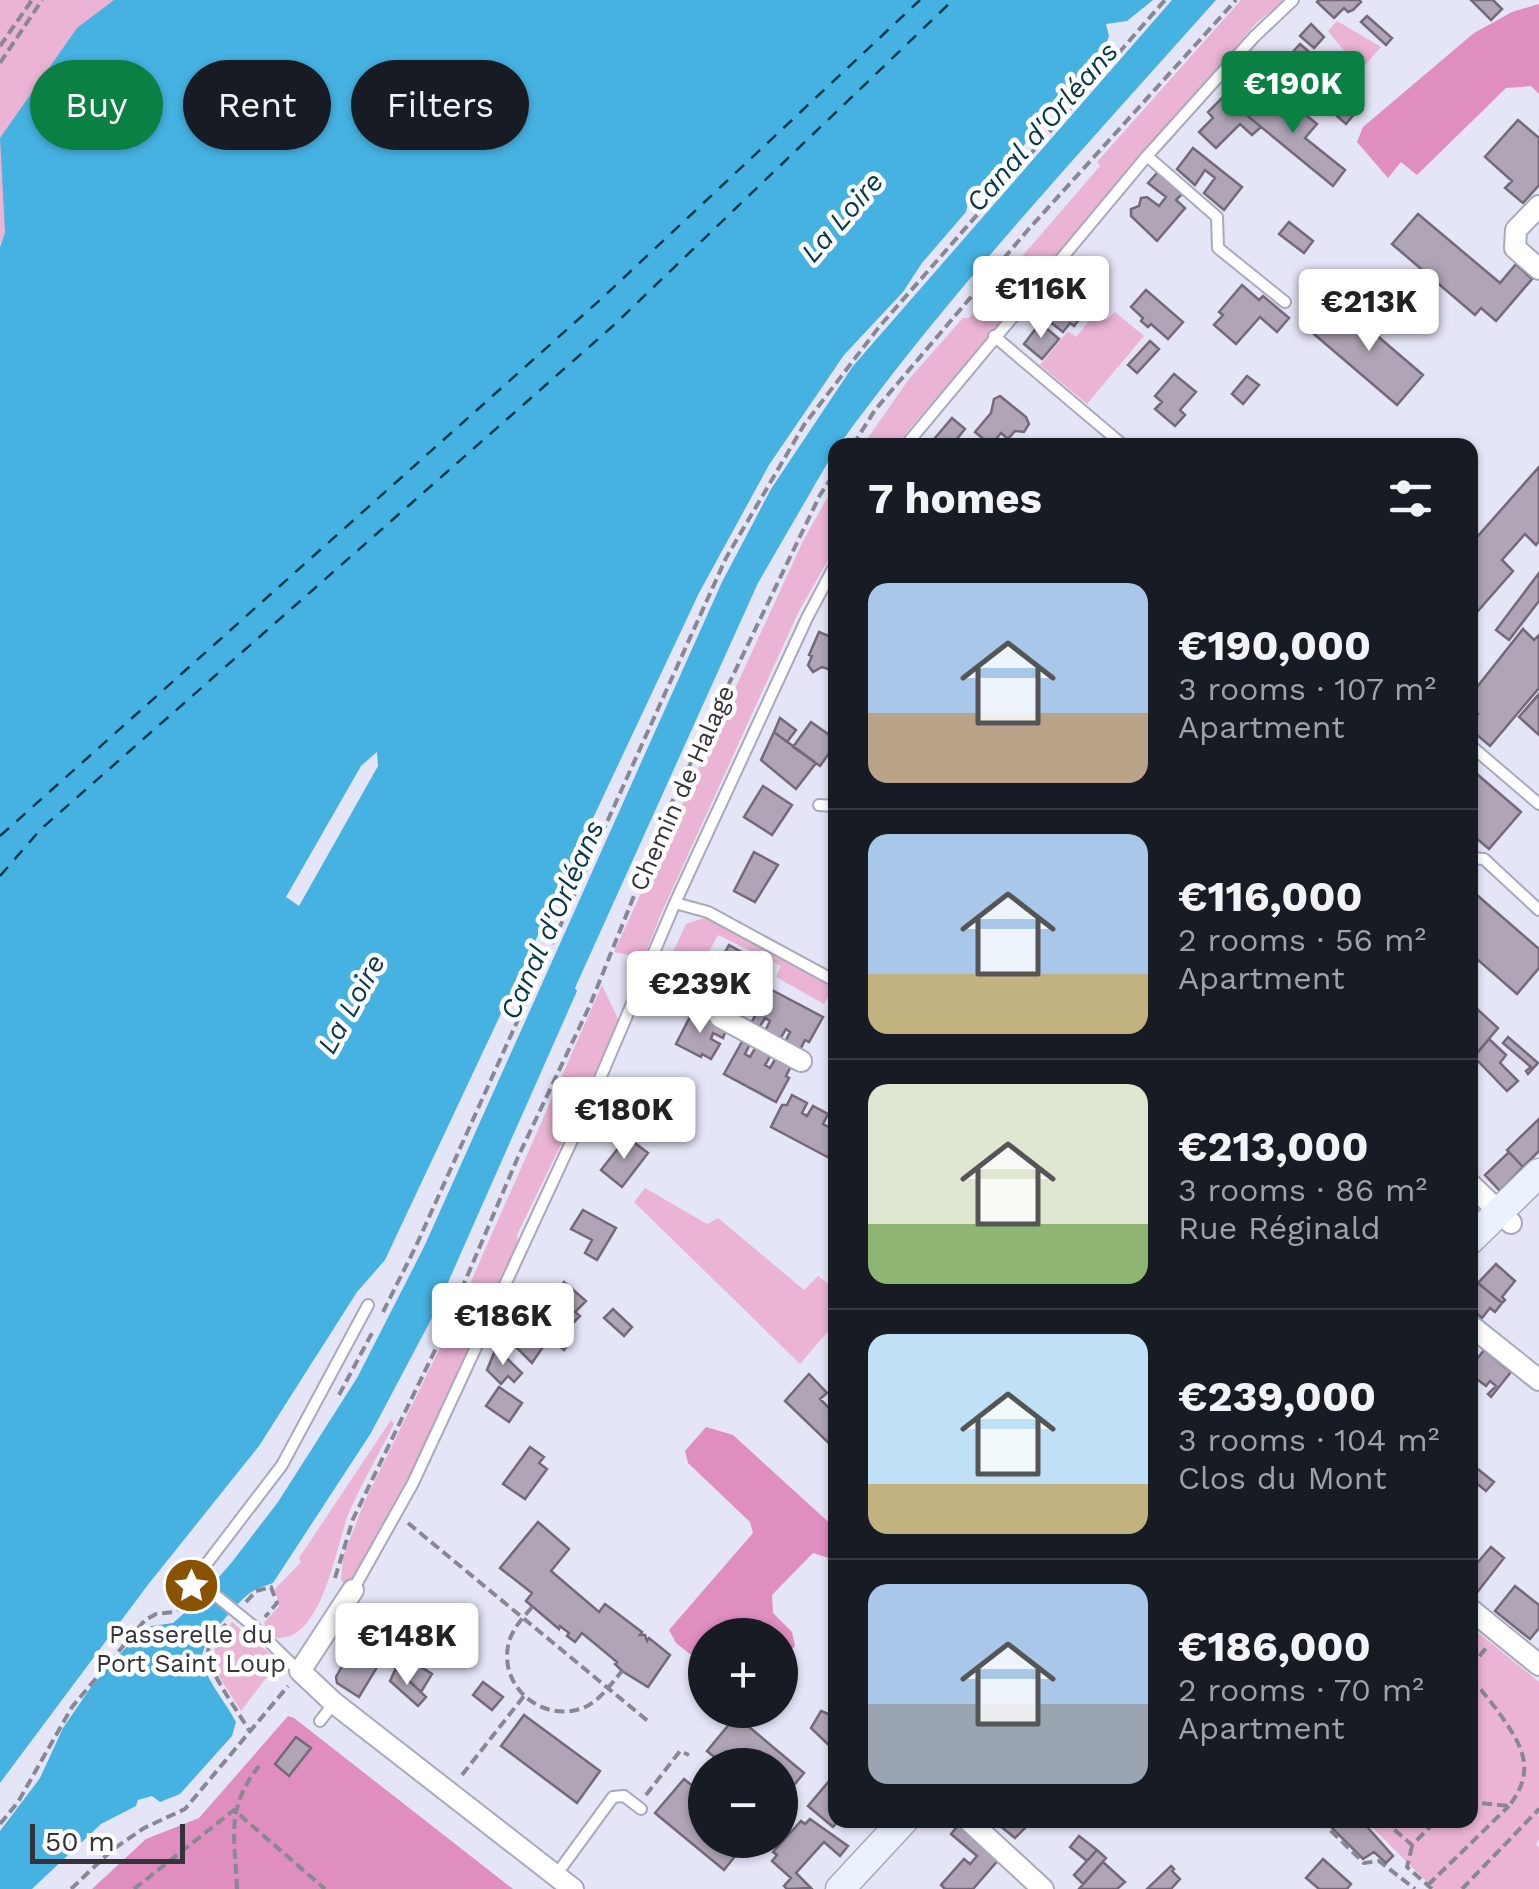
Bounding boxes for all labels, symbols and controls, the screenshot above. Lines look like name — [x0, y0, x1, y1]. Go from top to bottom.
water label: Canal d'Orléans — [959, 35, 1125, 219]
pin: €190K — [1223, 51, 1363, 136]
chip: Buy — [30, 60, 163, 150]
chip: Rent — [183, 60, 331, 150]
chip: Filters — [351, 60, 529, 150]
text: €190K — [1244, 64, 1342, 102]
water label: La Loire — [794, 165, 890, 269]
pin: €116K — [971, 256, 1111, 341]
text: €116K — [995, 269, 1087, 307]
pin: €213K — [1299, 269, 1439, 354]
text: €213K — [1321, 282, 1417, 320]
icon: filters — [1383, 471, 1438, 526]
text: 7 homes — [868, 474, 1042, 523]
text: €190,000 — [1178, 621, 1371, 670]
icon: home — [948, 623, 1068, 743]
text: 3 rooms · 107 m² — [1178, 670, 1436, 708]
street label: Chemin de Halage — [624, 681, 740, 895]
text: Apartment — [1178, 708, 1345, 746]
water label: Canal d'Orléans — [493, 815, 611, 1025]
text: €116,000 — [1178, 872, 1362, 921]
icon: home — [948, 874, 1068, 994]
text: 2 rooms · 56 m² — [1178, 921, 1426, 959]
water label: La Loire — [310, 948, 392, 1060]
pin: €239K — [630, 951, 770, 1036]
text: Apartment — [1178, 959, 1345, 997]
text: €239K — [649, 964, 751, 1002]
pin: €180K — [554, 1077, 694, 1162]
text: €180K — [574, 1090, 674, 1128]
text: €213,000 — [1178, 1122, 1368, 1171]
icon: home — [948, 1124, 1068, 1244]
text: 3 rooms · 86 m² — [1178, 1171, 1427, 1209]
text: Rue Réginald — [1178, 1209, 1381, 1247]
pin: €186K — [433, 1283, 573, 1368]
text: €186K — [454, 1296, 552, 1334]
text: €239,000 — [1178, 1372, 1376, 1421]
icon: home — [948, 1374, 1068, 1494]
text: 3 rooms · 104 m² — [1178, 1421, 1439, 1459]
text: Clos du Mont — [1178, 1459, 1387, 1497]
place icon: Passerelle du Port Saint Loup — [161, 1555, 221, 1615]
pin: €148K — [337, 1603, 477, 1688]
text: €148K — [357, 1616, 457, 1654]
map controls — [688, 1618, 798, 1858]
button: + — [688, 1618, 798, 1728]
place label: Passerelle du Port Saint Loup — [96, 1620, 286, 1678]
text: €186,000 — [1178, 1622, 1371, 1671]
icon: home — [948, 1624, 1068, 1744]
text: 2 rooms · 70 m² — [1178, 1671, 1424, 1709]
text: Apartment — [1178, 1709, 1345, 1747]
button: − — [688, 1748, 798, 1858]
scale bar — [30, 1819, 185, 1864]
text: 50 m — [45, 1825, 115, 1858]

